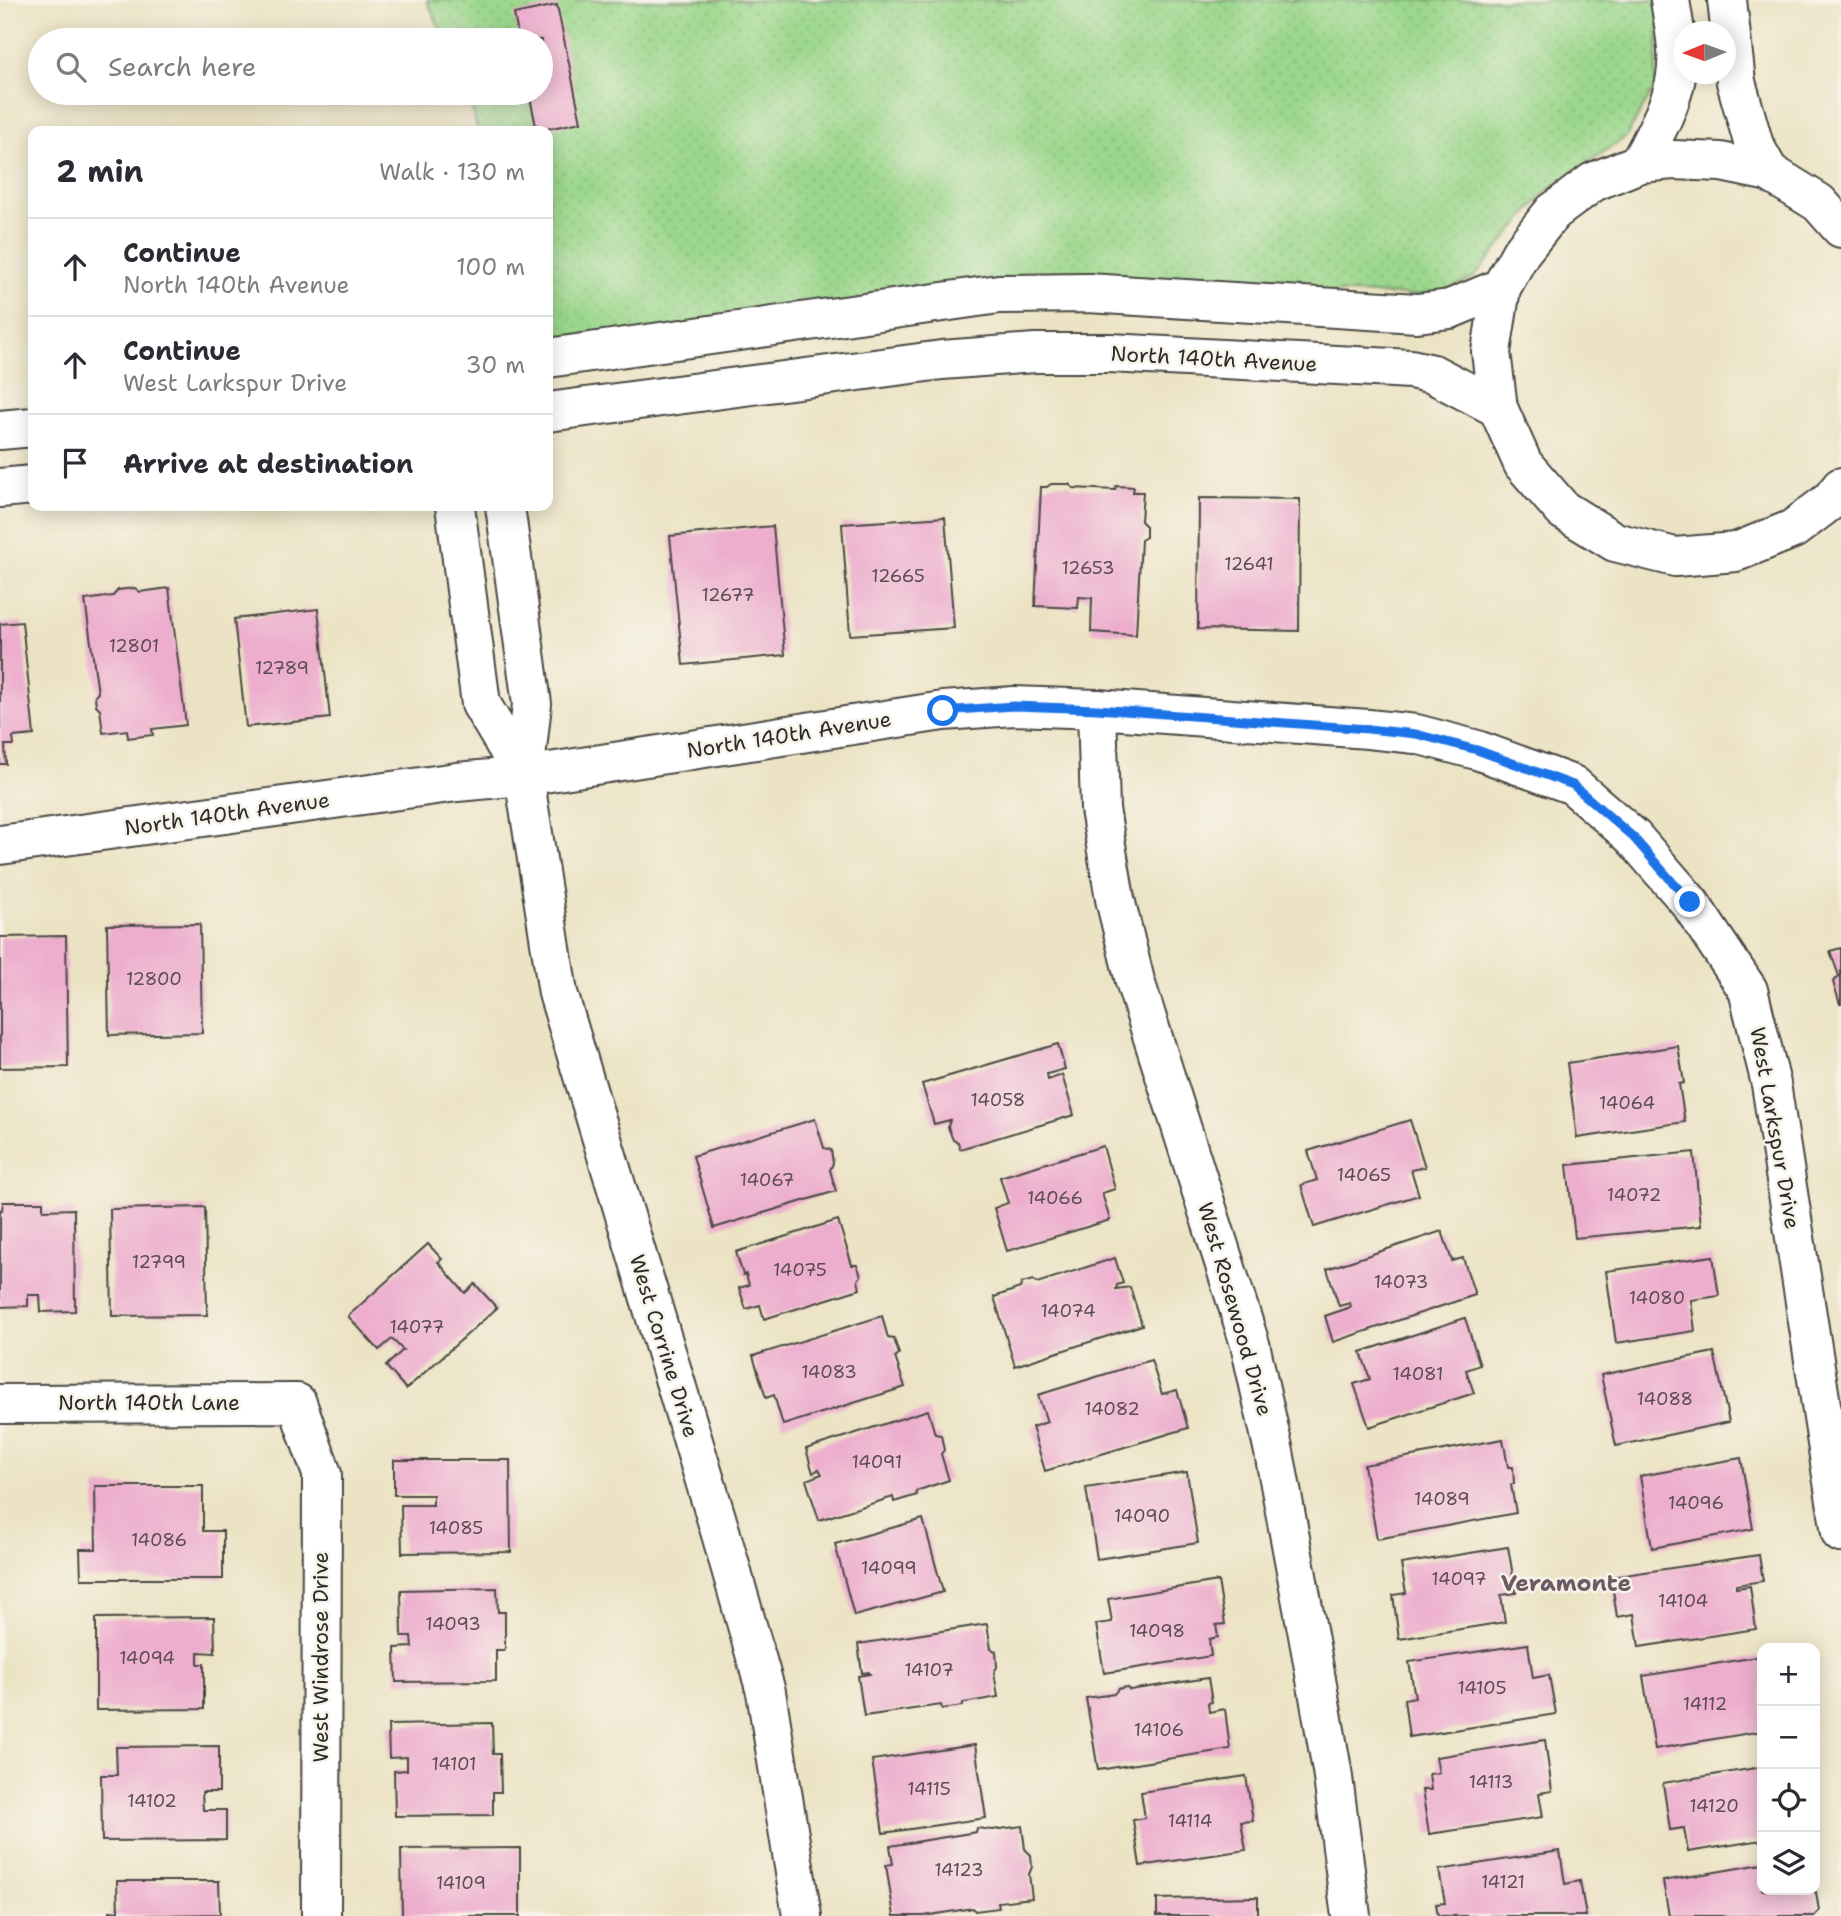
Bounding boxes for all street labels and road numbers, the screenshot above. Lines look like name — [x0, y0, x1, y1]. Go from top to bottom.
street label: North 140th Avenue — [1110, 340, 1318, 378]
street label: North 140th Avenue — [685, 705, 893, 765]
street label: North 140th Avenue — [123, 786, 331, 842]
street label: West Larkspur Drive — [1743, 1025, 1807, 1231]
street label: West Rosewood Drive — [1191, 1199, 1279, 1419]
street label: West Corrine Drive — [623, 1251, 705, 1441]
street label: North 140th Lane — [58, 1389, 240, 1417]
street label: West Windrose Drive — [307, 1552, 335, 1762]

